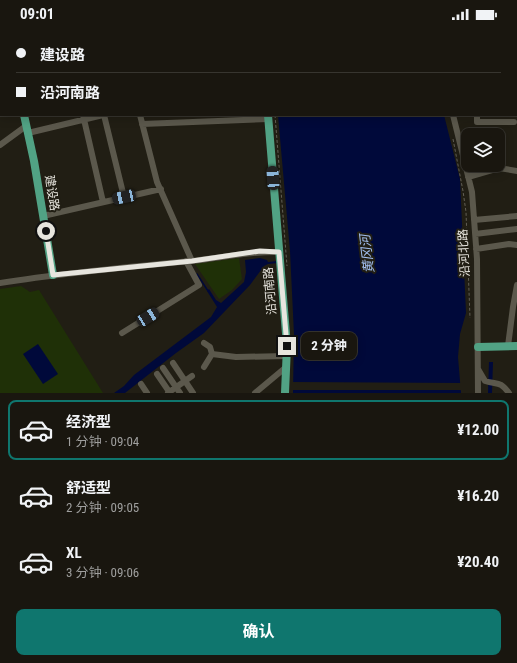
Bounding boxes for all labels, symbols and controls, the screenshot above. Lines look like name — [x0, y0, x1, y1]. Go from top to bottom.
text: 09:01 — [20, 5, 54, 23]
text: 建设路 — [40, 46, 85, 64]
text: 沿河南路 — [40, 84, 100, 102]
map controls — [461, 128, 505, 172]
button: layers — [461, 128, 505, 172]
car — [266, 166, 280, 190]
street label: 建设路 — [42, 174, 62, 212]
car — [111, 189, 137, 205]
route start — [37, 222, 55, 240]
street label: 沿河北路 — [456, 229, 472, 277]
water label: 黄冈河 — [357, 231, 377, 274]
street label: 沿河南路 — [261, 266, 279, 316]
car — [135, 306, 161, 328]
callout: 2 分钟 — [301, 332, 357, 360]
route end — [278, 337, 296, 355]
text: 2 分钟 — [311, 338, 347, 353]
icon: car — [18, 412, 54, 448]
text: 经济型 — [66, 413, 111, 431]
text: ¥12.00 — [457, 421, 499, 439]
text: 1 分钟 · 09:04 — [66, 434, 139, 449]
icon: car — [18, 478, 54, 514]
text: 舒适型 — [66, 479, 111, 497]
text: ¥16.20 — [457, 487, 499, 505]
text: 2 分钟 · 09:05 — [66, 500, 139, 515]
icon: car — [18, 544, 54, 580]
text: XL — [66, 544, 82, 562]
text: ¥20.40 — [457, 553, 499, 571]
text: 3 分钟 · 09:06 — [66, 565, 139, 580]
button: 确认 — [16, 609, 501, 655]

